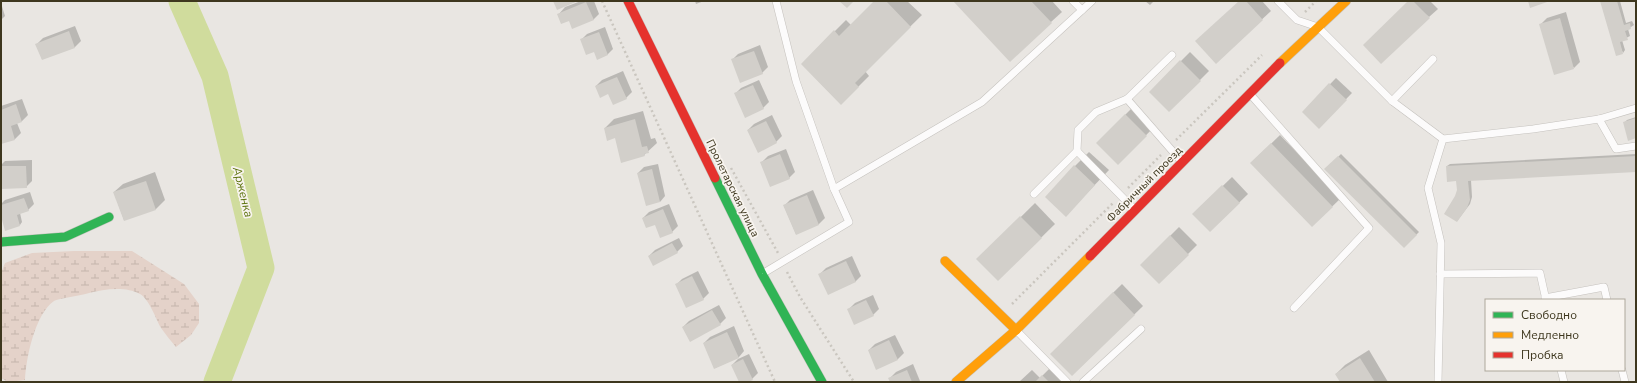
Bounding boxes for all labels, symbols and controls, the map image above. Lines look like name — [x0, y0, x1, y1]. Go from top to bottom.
street label: Пролетарская улица — [702, 137, 763, 240]
street label: Фабричный проезд — [1103, 143, 1186, 226]
water label: Арженка — [229, 164, 257, 219]
legend — [1485, 299, 1625, 371]
text: Свободно — [1521, 307, 1577, 323]
text: Медленно — [1521, 327, 1579, 343]
text: Пробка — [1521, 347, 1564, 363]

